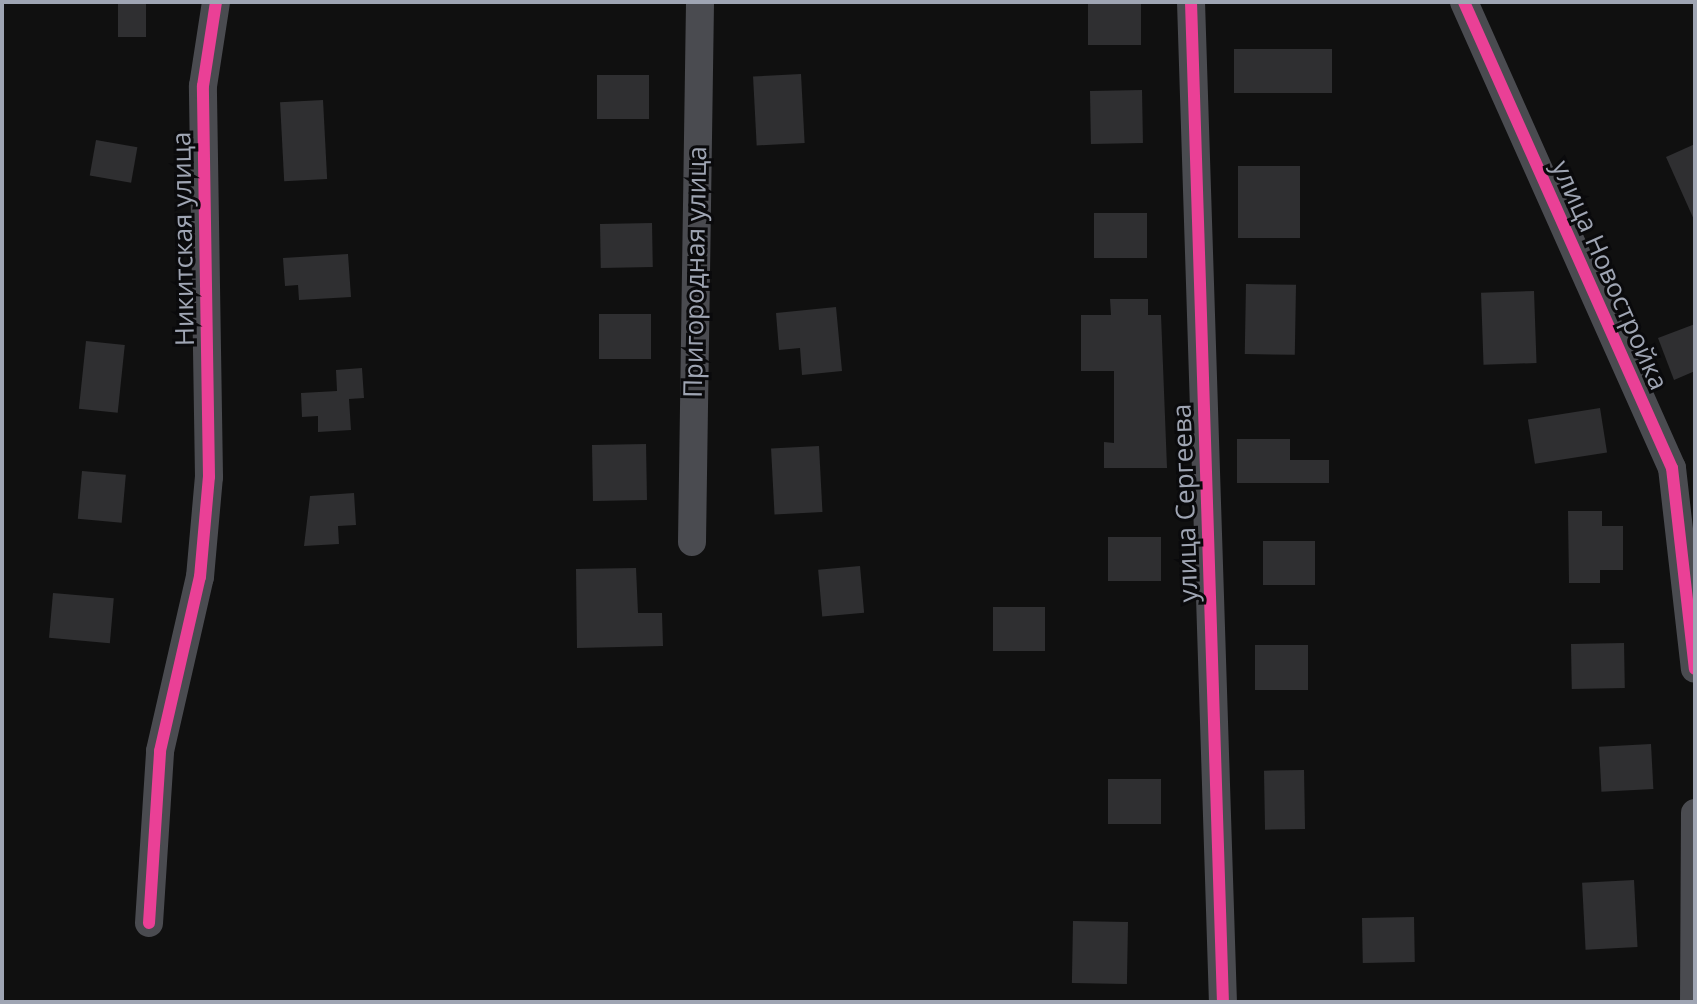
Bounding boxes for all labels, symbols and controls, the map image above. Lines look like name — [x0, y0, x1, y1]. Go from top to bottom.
street label: Никитская улица — [166, 131, 200, 347]
street label: Пригородная улица — [677, 146, 713, 398]
street label: улица Новостройка — [1545, 155, 1675, 395]
street label: улица Сергеева — [1166, 403, 1204, 603]

